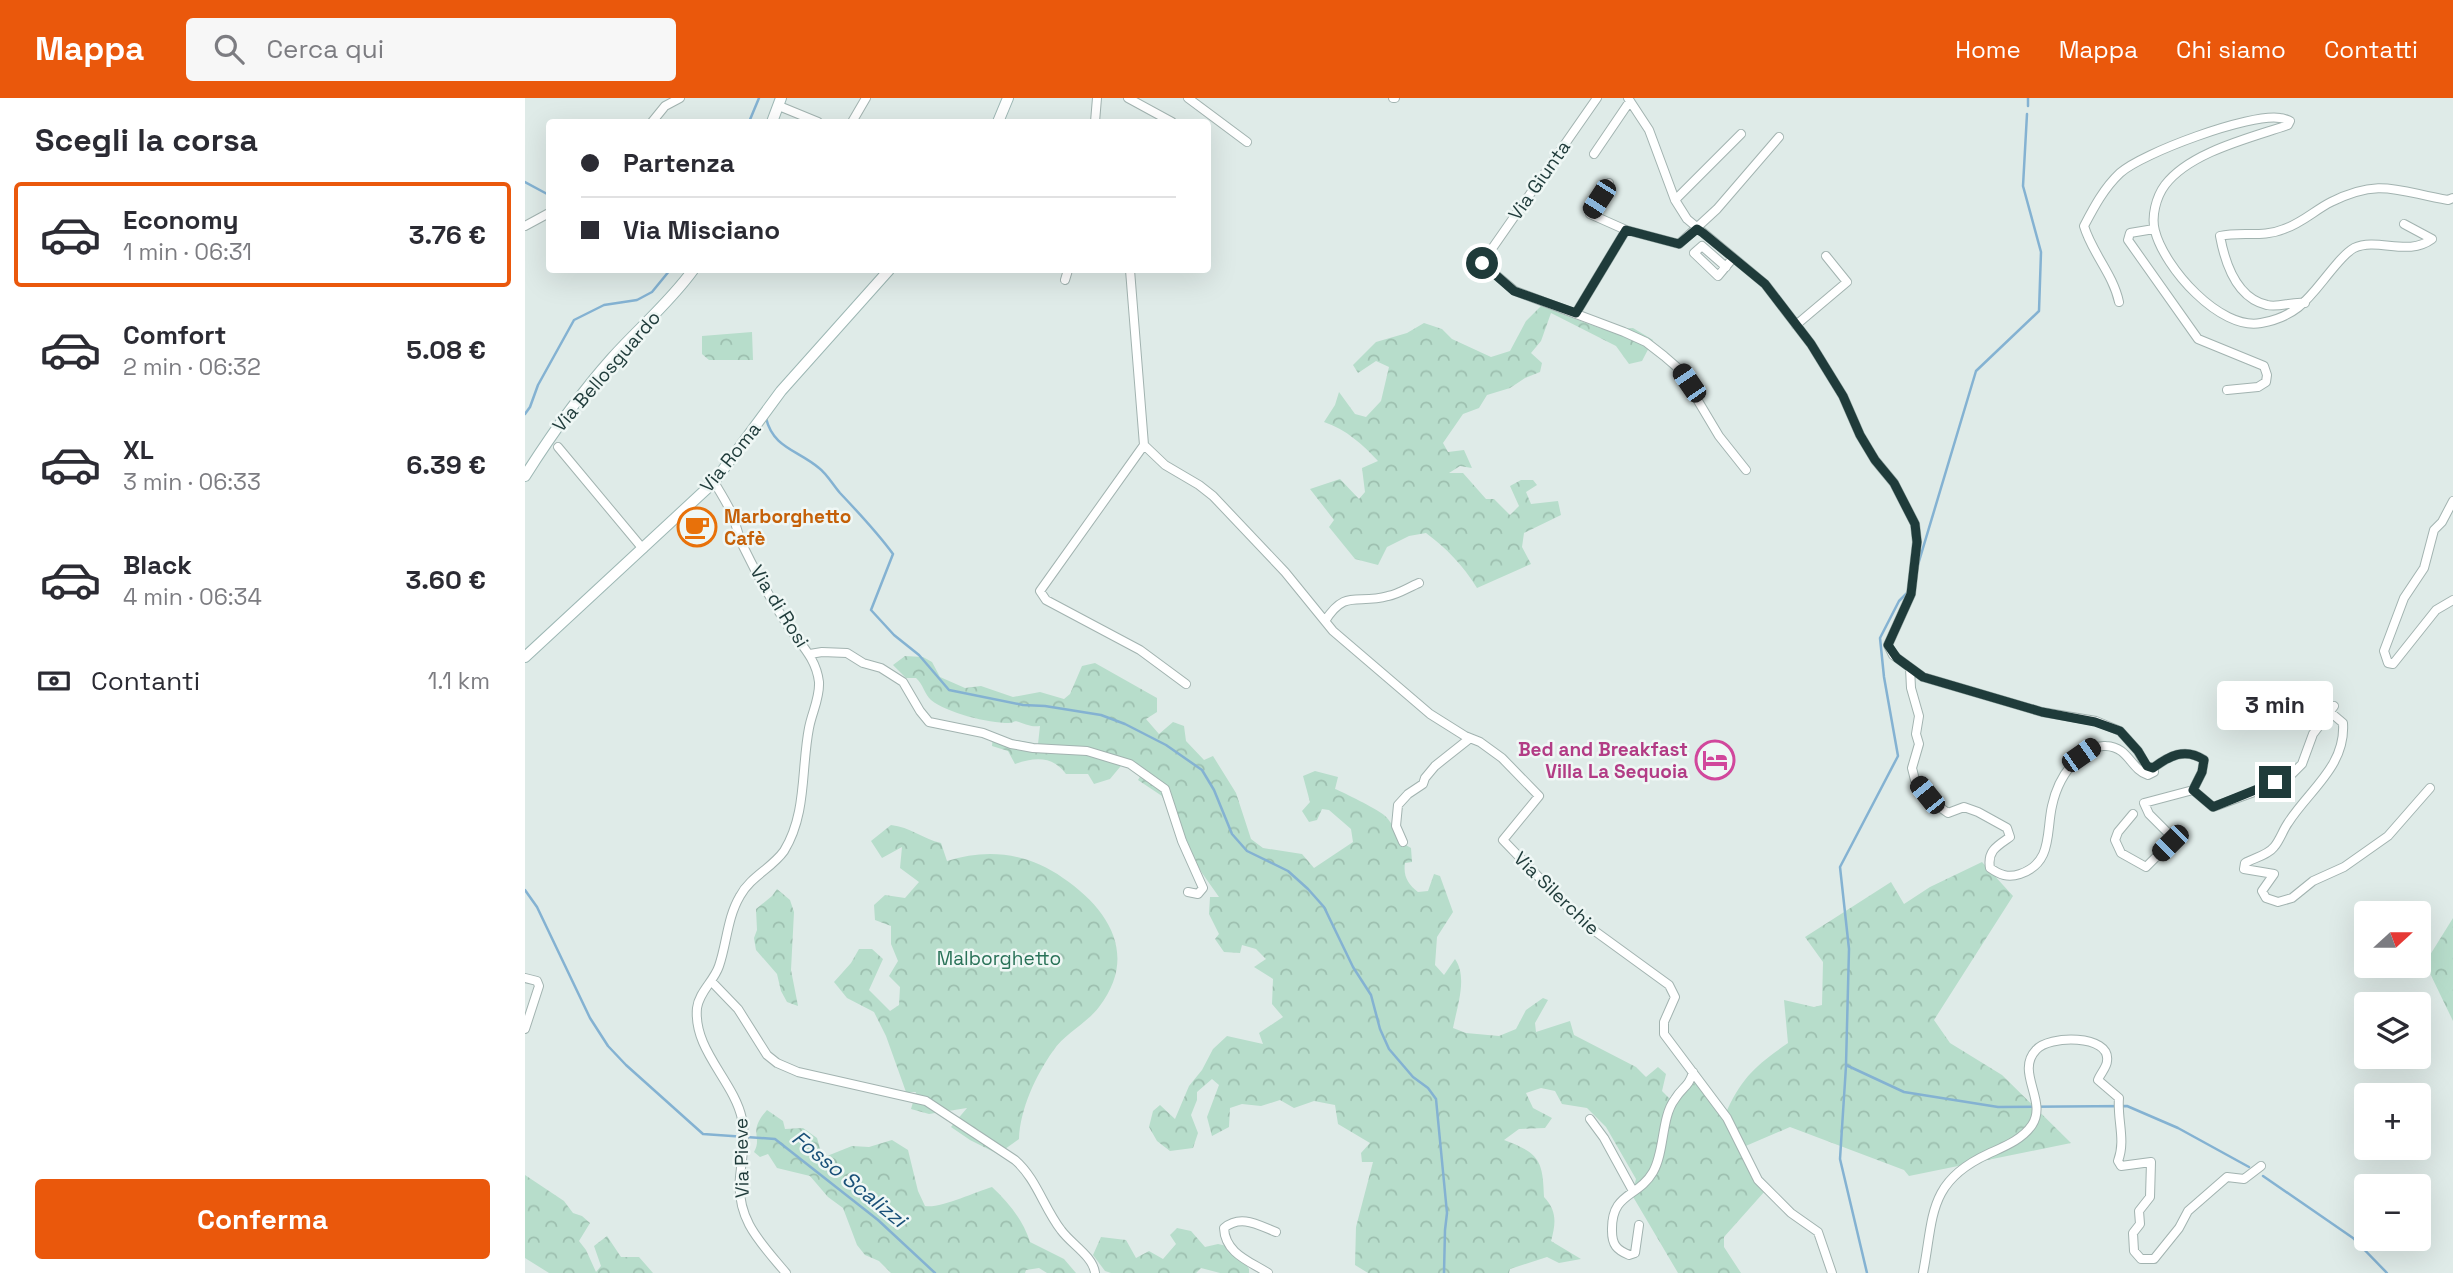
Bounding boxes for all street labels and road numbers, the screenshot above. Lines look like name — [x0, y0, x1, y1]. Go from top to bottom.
street label: Via Giunta — [1503, 135, 1576, 225]
street label: Via Bellosguardo — [547, 306, 666, 437]
street label: Via Roma — [694, 417, 766, 498]
street label: Via di Rosi — [744, 560, 815, 652]
street label: Via Silerchie — [1508, 846, 1605, 941]
street label: Via Pieve — [728, 1118, 755, 1198]

